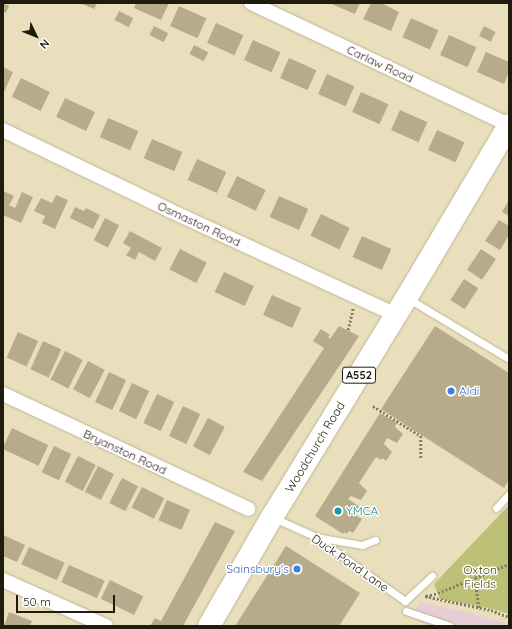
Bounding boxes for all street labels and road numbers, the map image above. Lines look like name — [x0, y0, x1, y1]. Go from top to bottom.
street label: Carlaw Road — [344, 42, 416, 86]
street label: Osmaston Road — [155, 198, 243, 250]
road number: A552 — [342, 366, 376, 384]
street label: Woodchurch Road — [282, 399, 348, 495]
street label: Bryanston Road — [81, 426, 169, 478]
street label: Duck Pond Lane — [309, 531, 391, 595]

